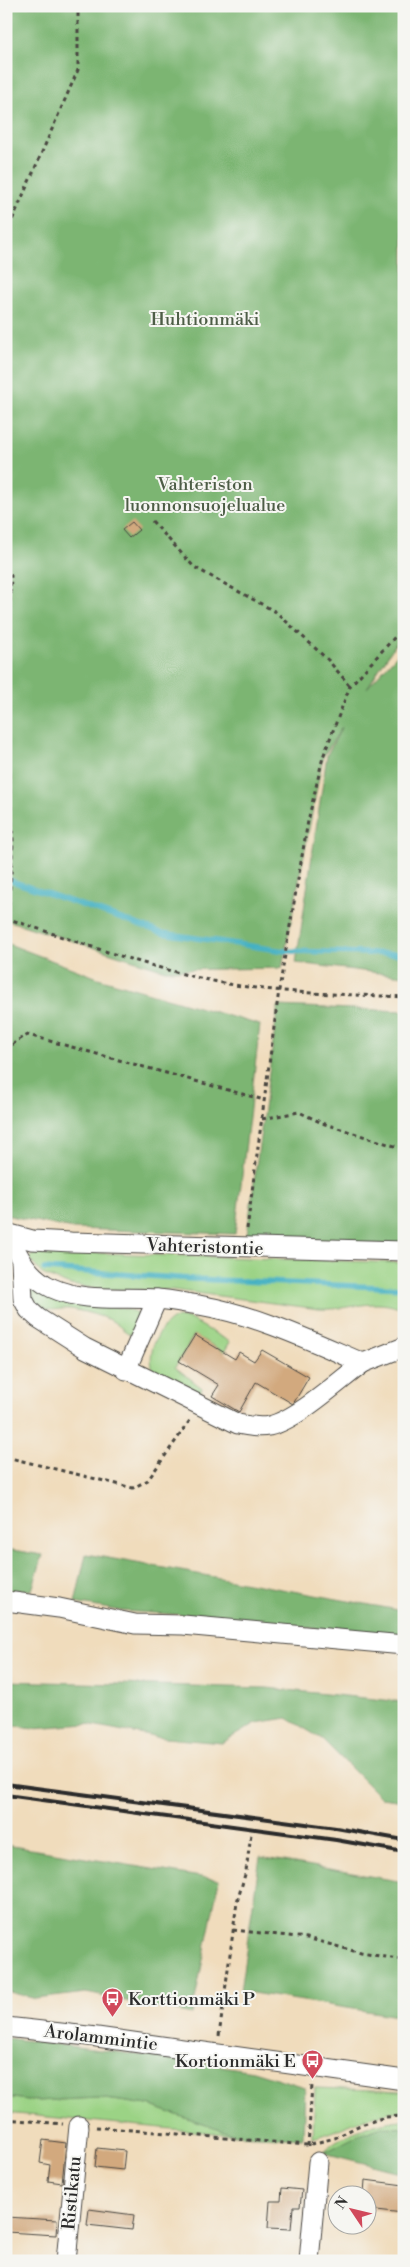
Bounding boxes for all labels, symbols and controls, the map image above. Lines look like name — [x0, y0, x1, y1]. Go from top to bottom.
park label: Huhtionmäki — [151, 308, 259, 331]
park label: Vahteriston luonnonsuojelualue — [125, 473, 285, 517]
street label: Vahteristontie — [145, 1233, 264, 1261]
bus stop icon: Korttionmäki P — [100, 1987, 124, 2018]
place label: Korttionmäki P — [128, 1988, 255, 2011]
street label: Arolammintie — [42, 2020, 159, 2056]
bus stop icon: Kortionmäki E — [300, 2049, 324, 2080]
place label: Kortionmäki E — [175, 2050, 296, 2073]
street label: Ristikatu — [57, 2154, 87, 2231]
north arrow — [328, 2184, 378, 2234]
text: N — [332, 2193, 353, 2213]

